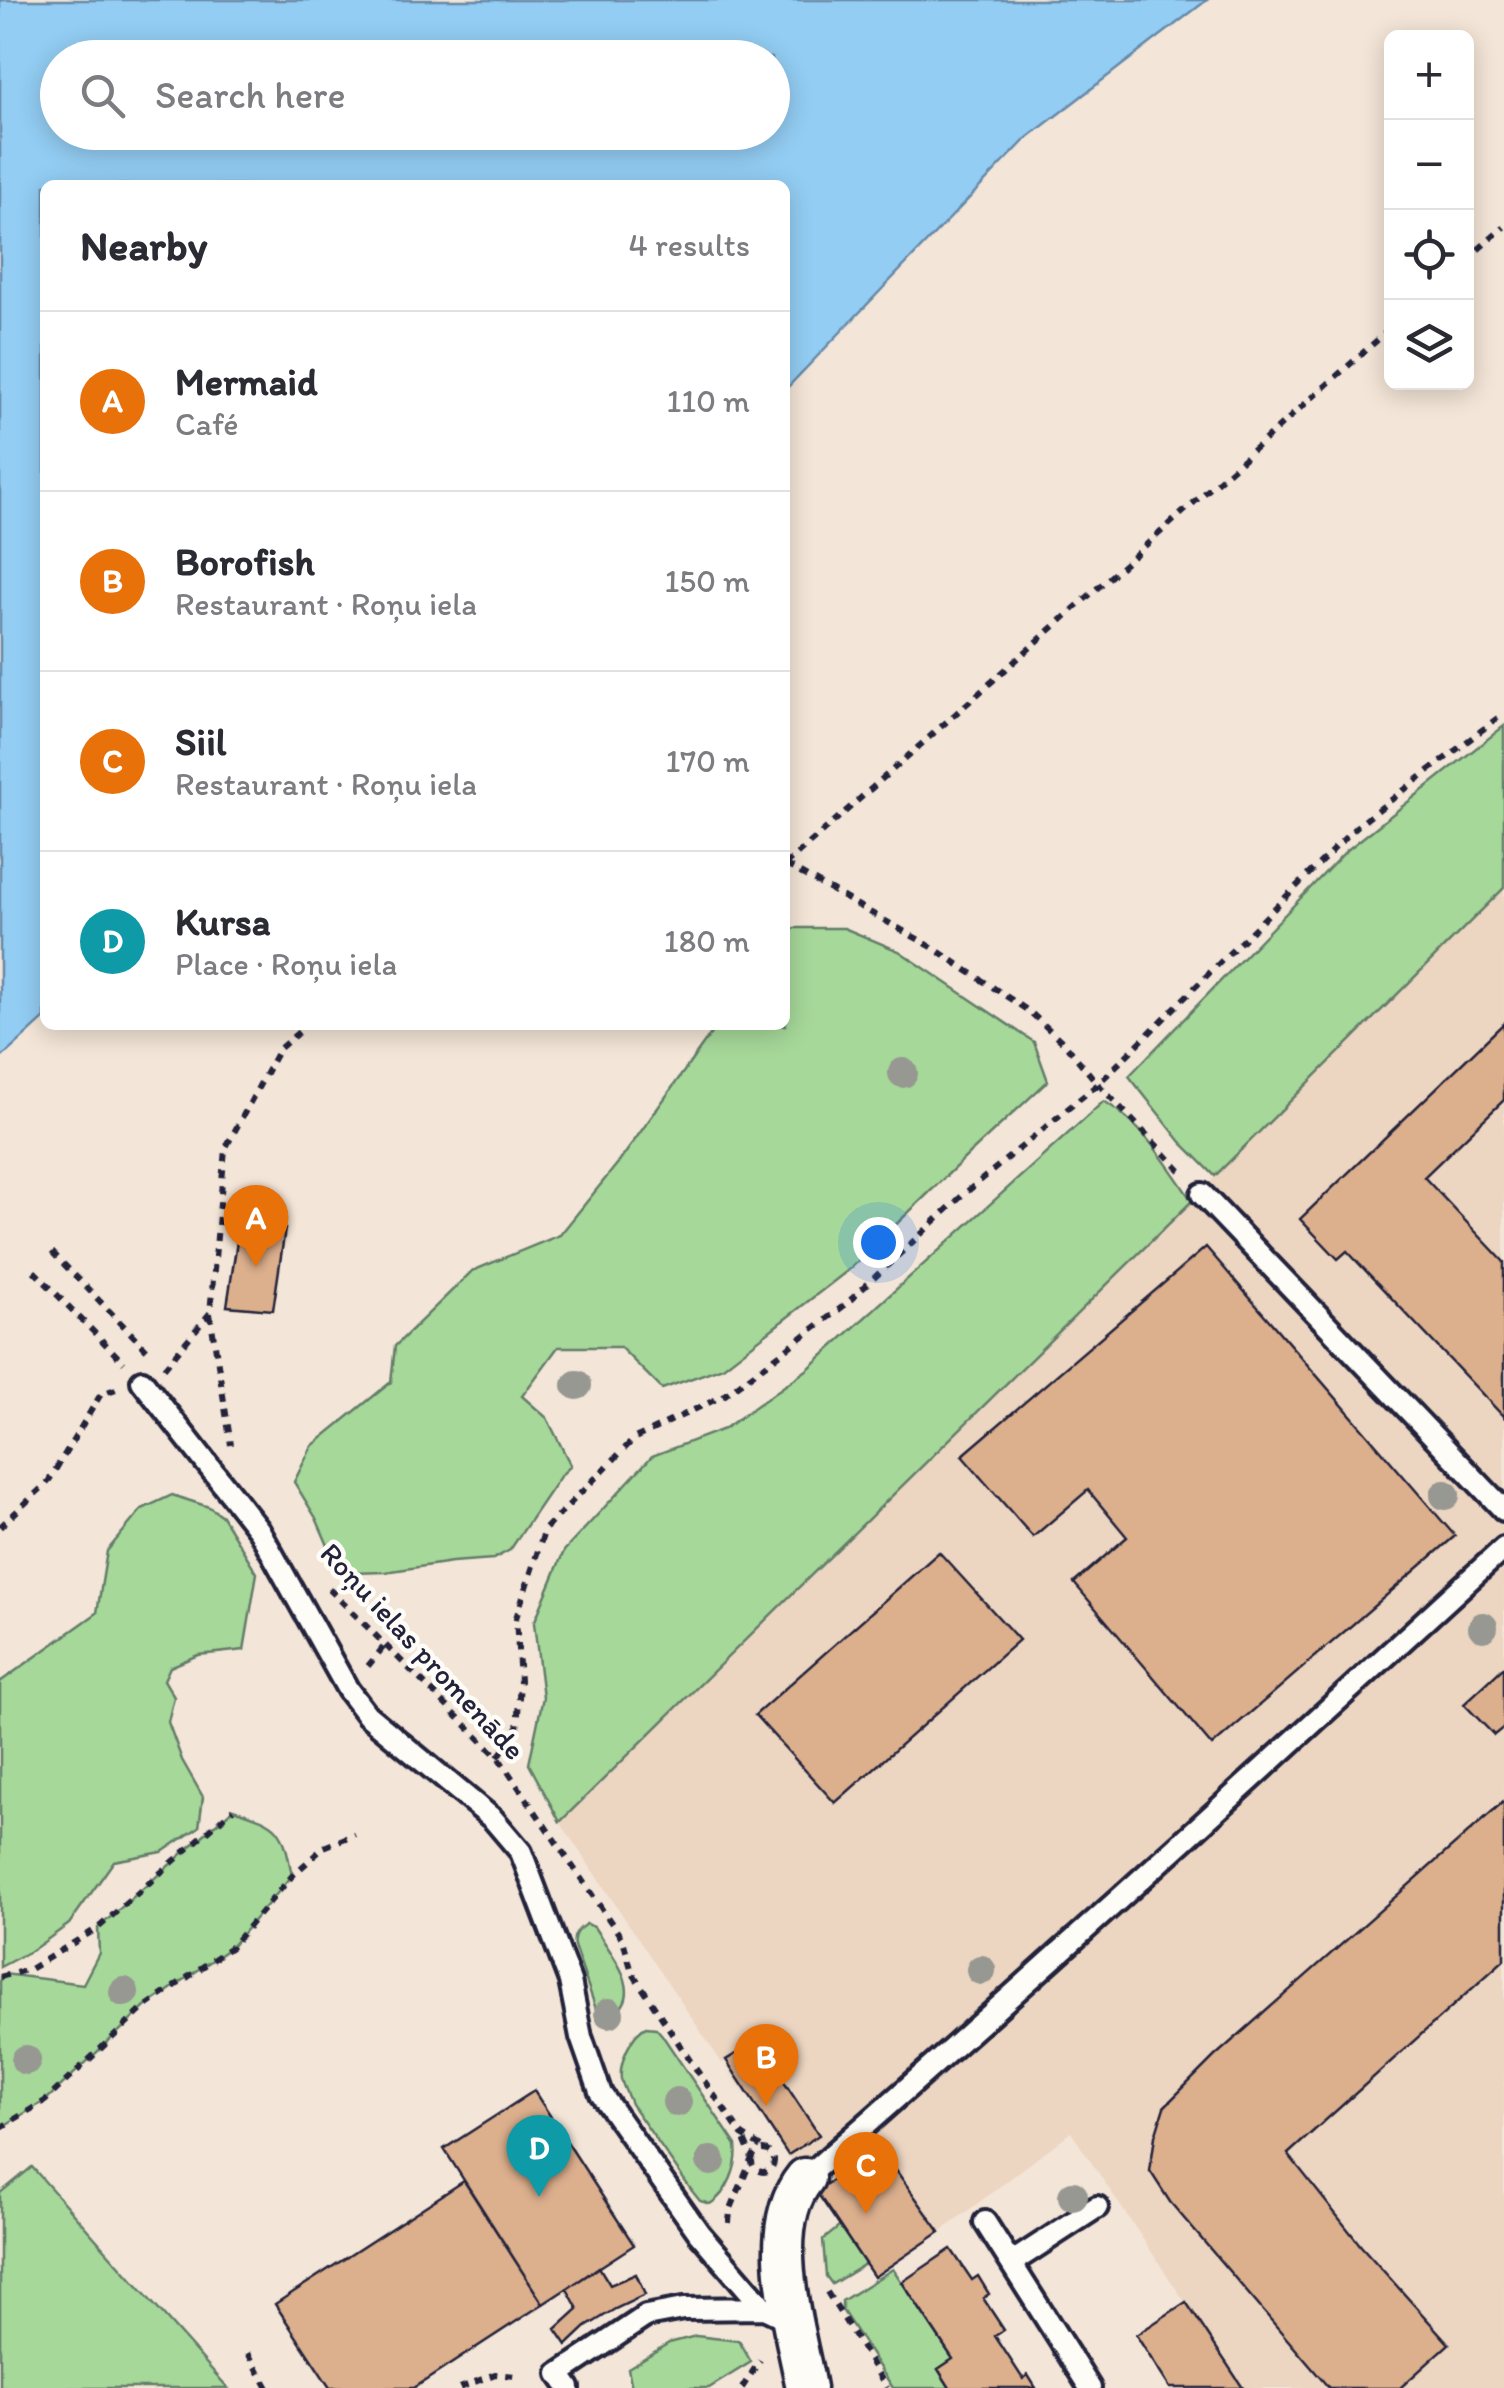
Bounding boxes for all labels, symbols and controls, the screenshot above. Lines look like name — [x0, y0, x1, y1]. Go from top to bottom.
map controls — [1384, 30, 1474, 390]
button: + — [1384, 30, 1474, 120]
search box — [40, 40, 790, 150]
icon: search — [75, 68, 130, 123]
text: Search here — [155, 72, 346, 118]
button: − — [1384, 120, 1474, 210]
button: locate — [1384, 210, 1474, 300]
text: Nearby — [80, 220, 207, 271]
text: 4 results — [629, 226, 750, 264]
button: layers — [1384, 300, 1474, 390]
text: Mermaid — [175, 359, 318, 405]
text: A — [102, 382, 123, 420]
text: 110 m — [666, 382, 750, 420]
text: Café — [175, 405, 239, 443]
text: Borofish — [175, 539, 315, 585]
text: B — [102, 562, 123, 600]
text: 150 m — [665, 562, 750, 600]
text: Restaurant · Roņu iela — [175, 585, 477, 623]
text: Siil — [175, 719, 227, 765]
text: C — [102, 742, 123, 780]
text: 170 m — [665, 742, 750, 780]
text: Restaurant · Roņu iela — [175, 765, 477, 803]
text: Kursa — [175, 899, 270, 945]
text: D — [102, 922, 123, 960]
text: 180 m — [664, 922, 750, 960]
text: Place · Roņu iela — [175, 945, 397, 983]
pin: A — [224, 1184, 288, 1267]
your location — [853, 1217, 904, 1268]
street label: Roņu ielas promenāde — [313, 1535, 533, 1767]
pin: B — [734, 2024, 798, 2106]
pin: D — [506, 2114, 572, 2197]
pin: C — [834, 2132, 898, 2214]

